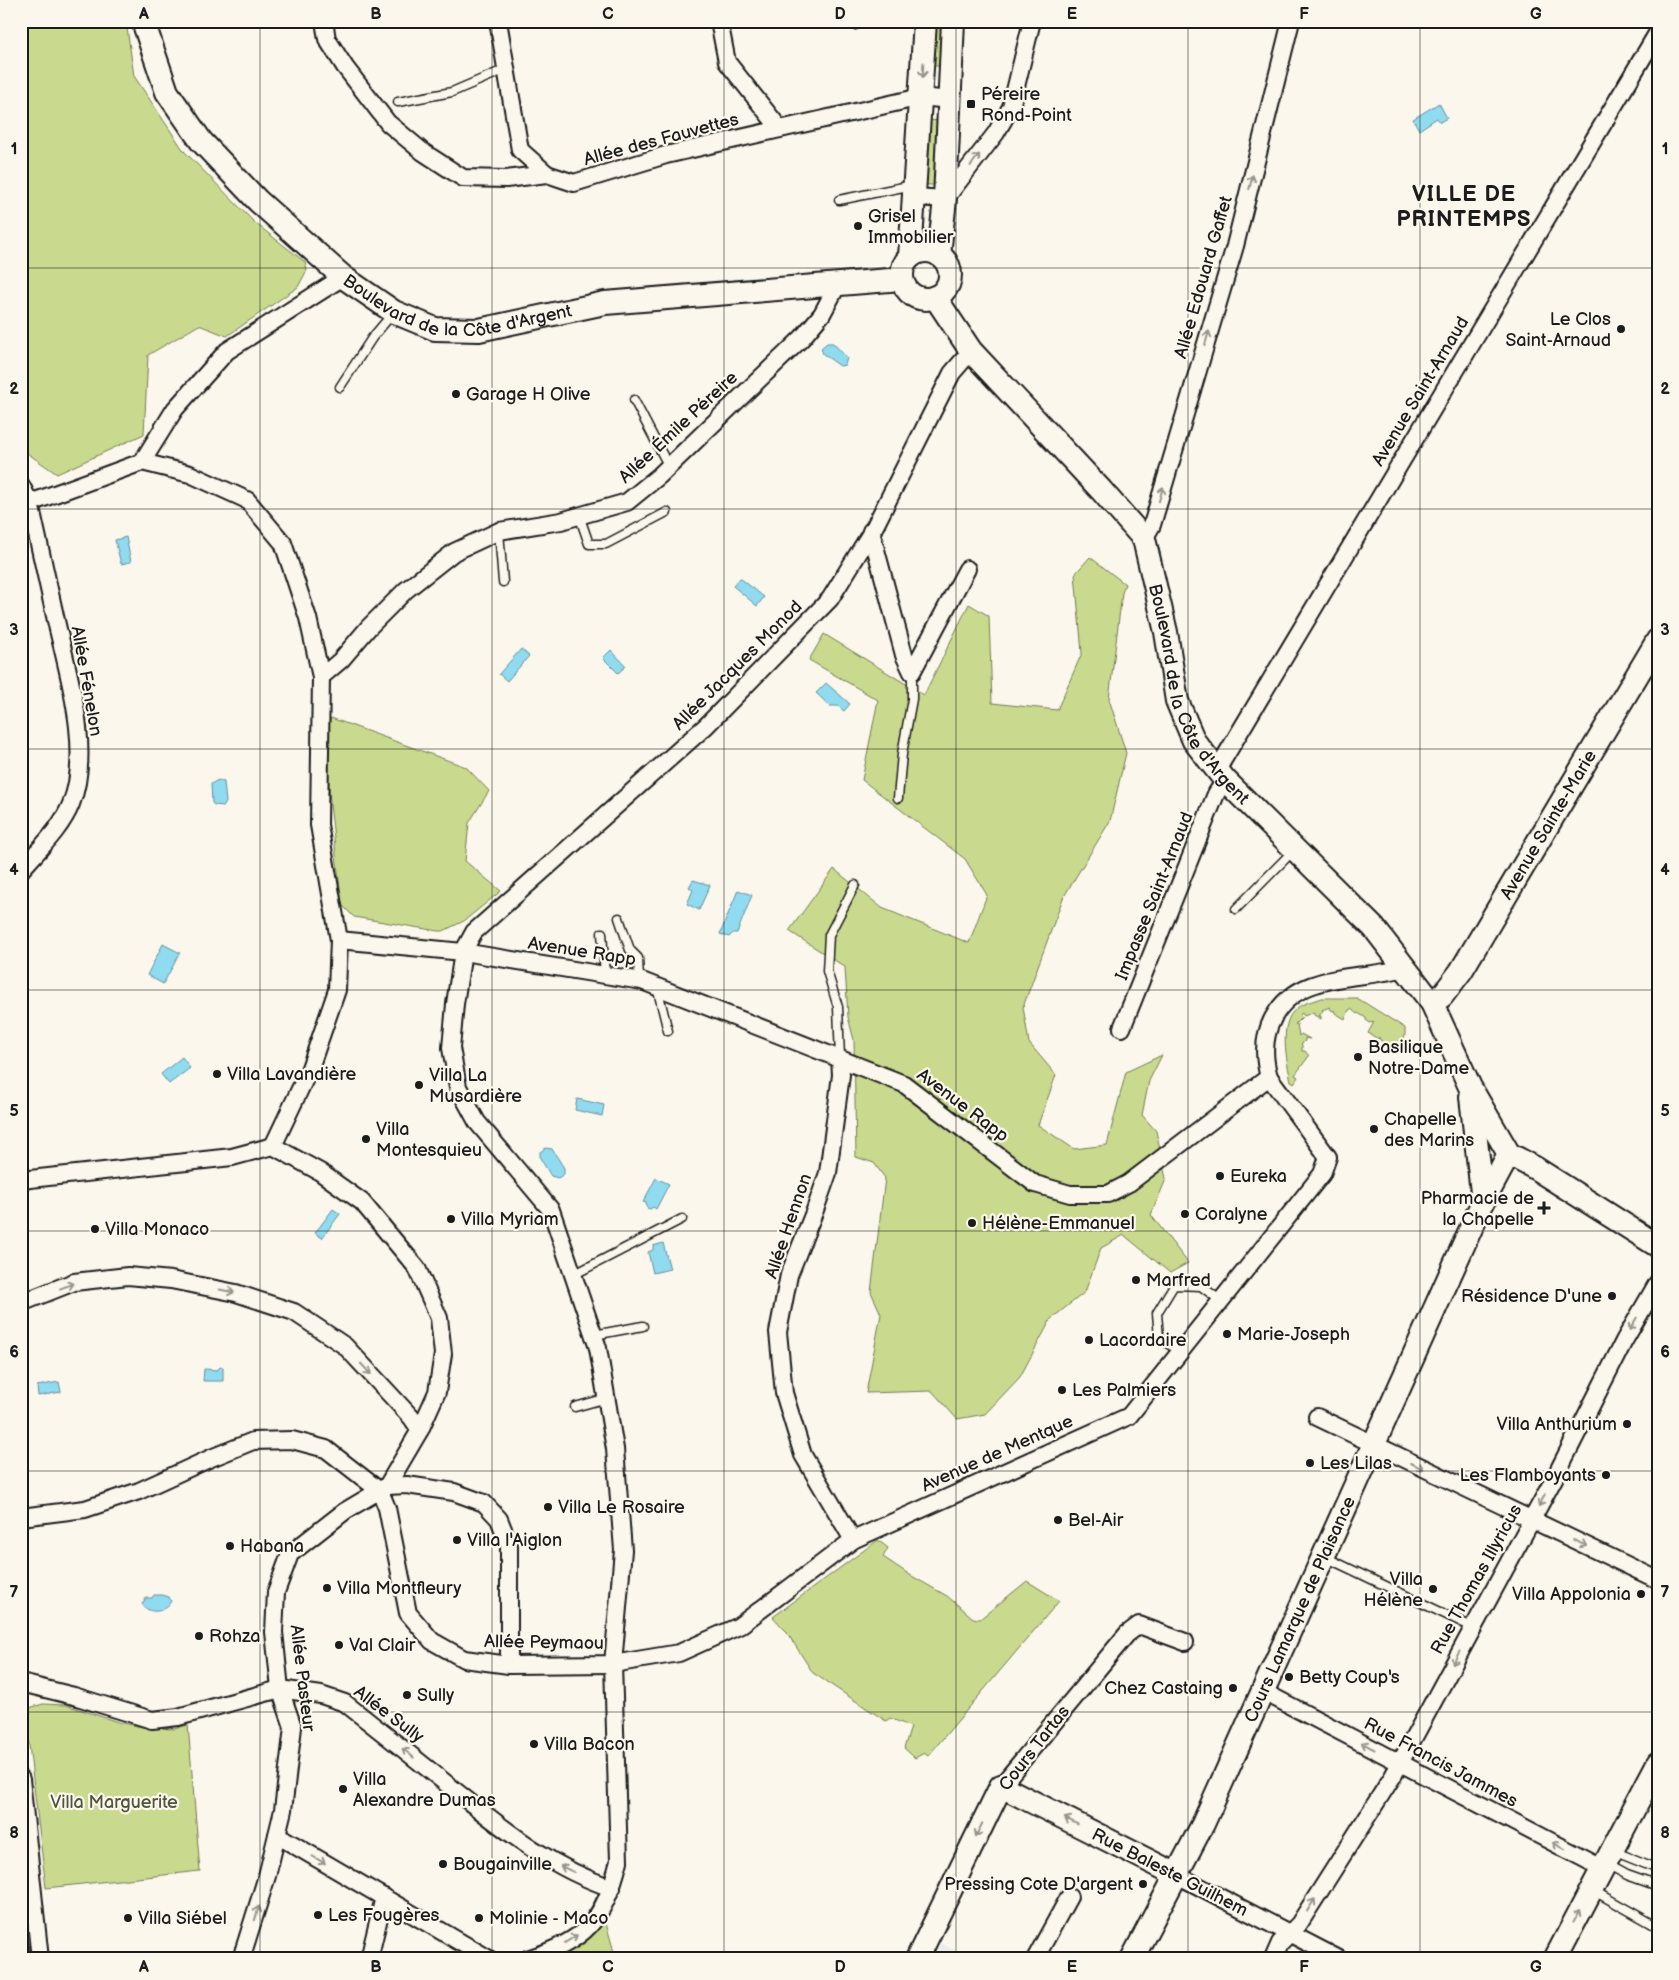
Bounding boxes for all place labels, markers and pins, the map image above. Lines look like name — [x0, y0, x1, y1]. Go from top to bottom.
place label: Péreire Rond-Point — [981, 84, 1072, 126]
marker: Péreire Rond-Point — [965, 98, 977, 110]
place label: Grisel Immobilier — [868, 206, 954, 248]
marker: Grisel Immobilier — [852, 220, 864, 232]
place label: Le Clos Saint-Arnaud — [1505, 309, 1611, 351]
marker: Le Clos Saint-Arnaud — [1615, 323, 1627, 335]
place label: Garage H Olive — [466, 384, 591, 405]
marker: Garage H Olive — [450, 388, 462, 400]
place label: Basilique Notre-Dame — [1368, 1037, 1469, 1079]
marker: Basilique Notre-Dame — [1352, 1051, 1364, 1063]
place label: Villa Lavandière — [227, 1064, 357, 1085]
place label: Villa La Musardière — [429, 1065, 522, 1107]
marker: Villa Lavandière — [211, 1068, 223, 1080]
marker: Villa La Musardière — [413, 1079, 425, 1091]
place label: Chapelle des Marins — [1384, 1109, 1474, 1151]
place label: Villa Montesquieu — [376, 1119, 482, 1161]
marker: Chapelle des Marins — [1368, 1123, 1380, 1135]
marker: Villa Montesquieu — [360, 1133, 372, 1145]
place label: Eureka — [1230, 1166, 1287, 1187]
marker: Eureka — [1214, 1170, 1226, 1182]
place label: Pharmacie de la Chapelle — [1421, 1188, 1534, 1230]
marker: Pharmacie de la Chapelle — [1538, 1202, 1550, 1214]
place label: Coralyne — [1195, 1204, 1268, 1225]
marker: Coralyne — [1179, 1208, 1191, 1220]
place label: Villa Myriam — [461, 1209, 559, 1230]
marker: Villa Myriam — [445, 1213, 457, 1225]
place label: Hélène-Emmanuel — [982, 1213, 1135, 1234]
marker: Hélène-Emmanuel — [966, 1217, 978, 1229]
place label: Villa Monaco — [105, 1219, 209, 1240]
marker: Villa Monaco — [89, 1223, 101, 1235]
place label: Marfred — [1146, 1270, 1211, 1291]
marker: Marfred — [1130, 1274, 1142, 1286]
place label: Résidence D'une — [1461, 1286, 1602, 1307]
marker: Résidence D'une — [1606, 1290, 1618, 1302]
place label: Marie-Joseph — [1237, 1324, 1350, 1345]
marker: Marie-Joseph — [1221, 1328, 1233, 1340]
place label: Lacordaire — [1099, 1330, 1187, 1351]
marker: Lacordaire — [1083, 1334, 1095, 1346]
place label: Les Palmiers — [1072, 1380, 1176, 1401]
marker: Les Palmiers — [1056, 1384, 1068, 1396]
place label: Villa Anthurium — [1497, 1414, 1617, 1435]
marker: Villa Anthurium — [1621, 1418, 1633, 1430]
place label: Les Lilas — [1320, 1453, 1392, 1474]
marker: Les Lilas — [1304, 1457, 1316, 1469]
place label: Les Flamboyants — [1460, 1465, 1596, 1486]
marker: Les Flamboyants — [1600, 1469, 1612, 1481]
place label: Villa Le Rosaire — [558, 1497, 685, 1518]
marker: Villa Le Rosaire — [542, 1501, 554, 1513]
place label: Bel-Air — [1068, 1510, 1124, 1531]
marker: Bel-Air — [1052, 1514, 1064, 1526]
place label: Villa l'Aiglon — [467, 1530, 562, 1551]
marker: Villa l'Aiglon — [451, 1534, 463, 1546]
place label: Habana — [240, 1536, 304, 1557]
marker: Habana — [224, 1540, 236, 1552]
place label: Villa Hélène — [1363, 1569, 1423, 1611]
place label: Villa Montfleury — [337, 1578, 462, 1599]
marker: Villa Montfleury — [321, 1582, 333, 1594]
marker: Villa Hélène — [1427, 1583, 1439, 1595]
place label: Villa Appolonia — [1512, 1584, 1631, 1605]
marker: Villa Appolonia — [1635, 1588, 1647, 1600]
place label: Rohza — [209, 1626, 261, 1647]
marker: Rohza — [193, 1630, 205, 1642]
place label: Val Clair — [349, 1635, 416, 1656]
marker: Val Clair — [333, 1639, 345, 1651]
place label: Betty Coup's — [1299, 1667, 1400, 1688]
marker: Betty Coup's — [1283, 1671, 1295, 1683]
place label: Chez Castaing — [1104, 1678, 1223, 1699]
marker: Chez Castaing — [1227, 1682, 1239, 1694]
place label: Sully — [417, 1685, 455, 1706]
marker: Sully — [401, 1689, 413, 1701]
place label: Villa Bacon — [544, 1734, 635, 1755]
marker: Villa Bacon — [528, 1738, 540, 1750]
place label: Villa Alexandre Dumas — [353, 1769, 496, 1811]
marker: Villa Alexandre Dumas — [337, 1783, 349, 1795]
place label: Bougainville — [453, 1854, 552, 1875]
marker: Bougainville — [437, 1858, 449, 1870]
place label: Pressing Cote D'argent — [944, 1874, 1133, 1895]
marker: Pressing Cote D'argent — [1137, 1878, 1149, 1890]
place label: Les Fougères — [328, 1905, 440, 1926]
place label: Villa Siébel — [138, 1908, 227, 1929]
place label: Molinie - Maco — [489, 1908, 608, 1929]
marker: Les Fougères — [312, 1909, 324, 1921]
marker: Villa Siébel — [122, 1912, 134, 1924]
marker: Molinie - Maco — [473, 1912, 485, 1924]

